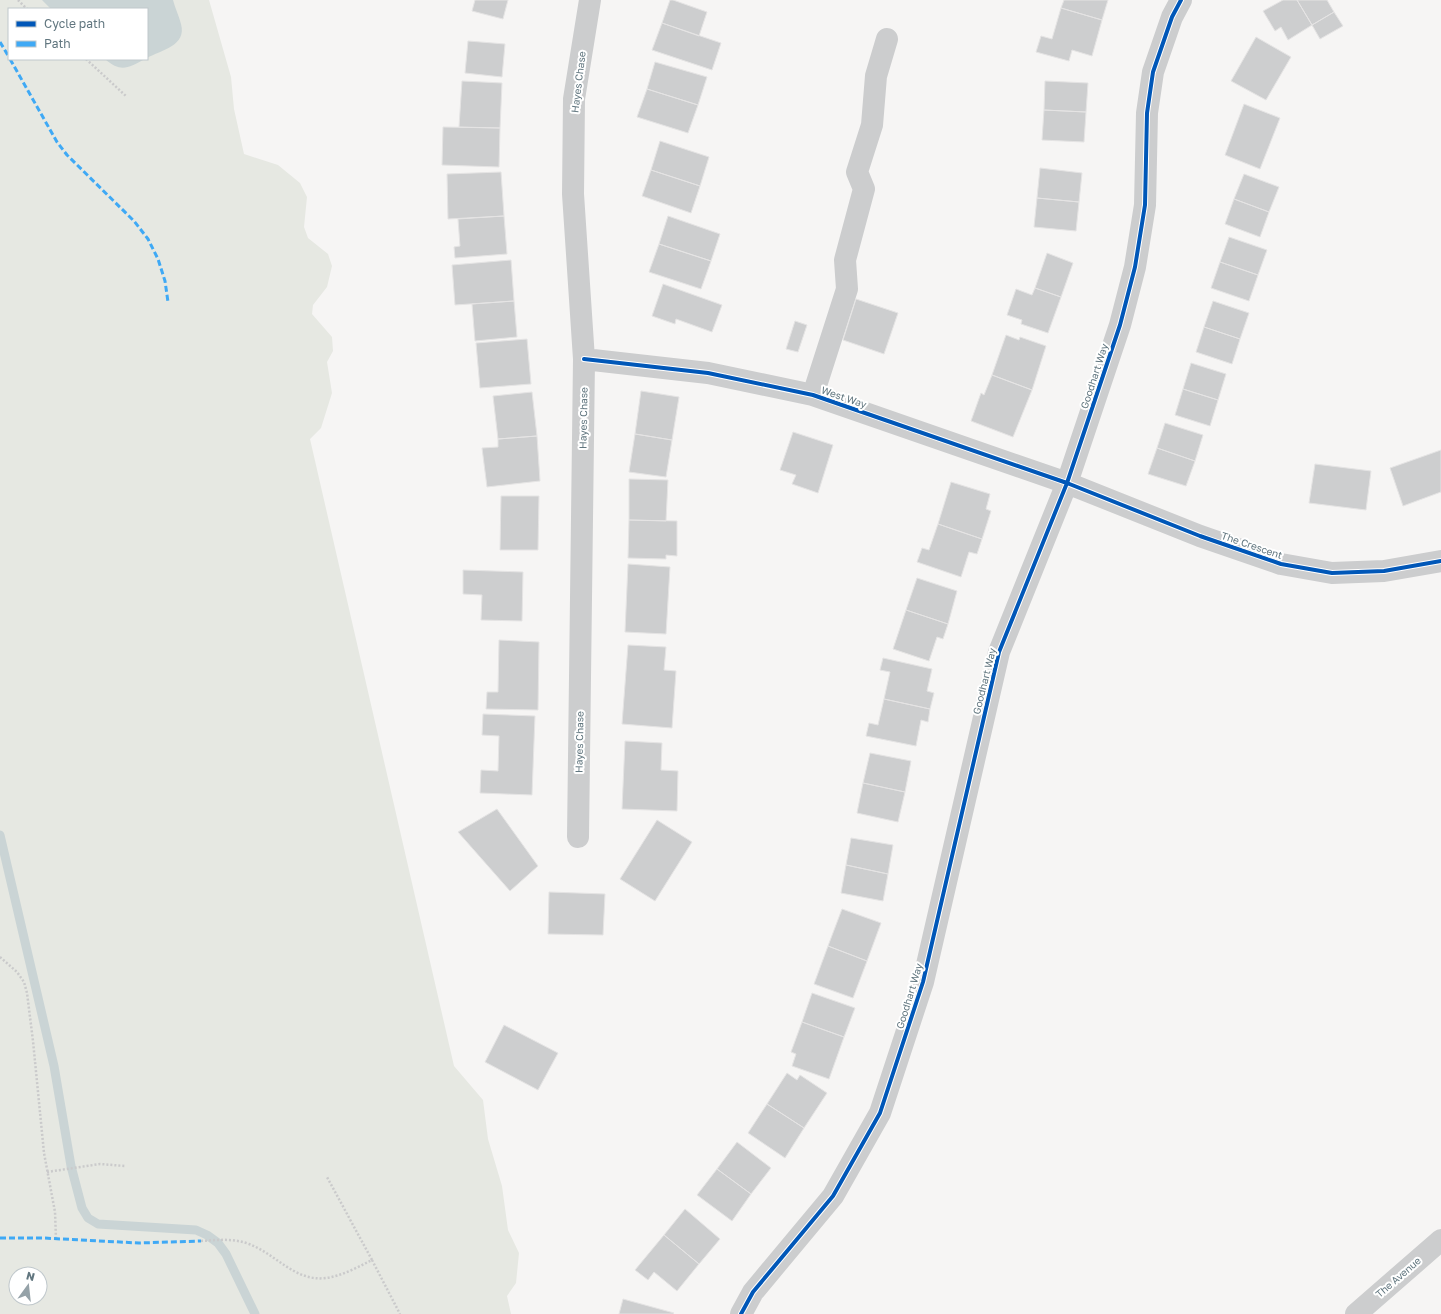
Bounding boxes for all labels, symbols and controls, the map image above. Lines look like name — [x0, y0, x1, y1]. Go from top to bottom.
legend — [8, 8, 148, 60]
text: Cycle path — [44, 16, 105, 31]
text: Path — [44, 36, 71, 51]
street label: Hayes Chase — [568, 50, 588, 113]
street label: Goodhart Way — [1078, 342, 1110, 410]
street label: West Way — [820, 384, 869, 410]
street label: Hayes Chase — [576, 387, 590, 449]
street label: The Crescent — [1220, 529, 1284, 561]
street label: Goodhart Way — [970, 646, 998, 715]
street label: Hayes Chase — [572, 711, 586, 773]
street label: Goodhart Way — [893, 961, 925, 1030]
street label: The Avenue — [1373, 1254, 1423, 1300]
north arrow — [8, 1266, 48, 1306]
text: N — [25, 1268, 36, 1283]

